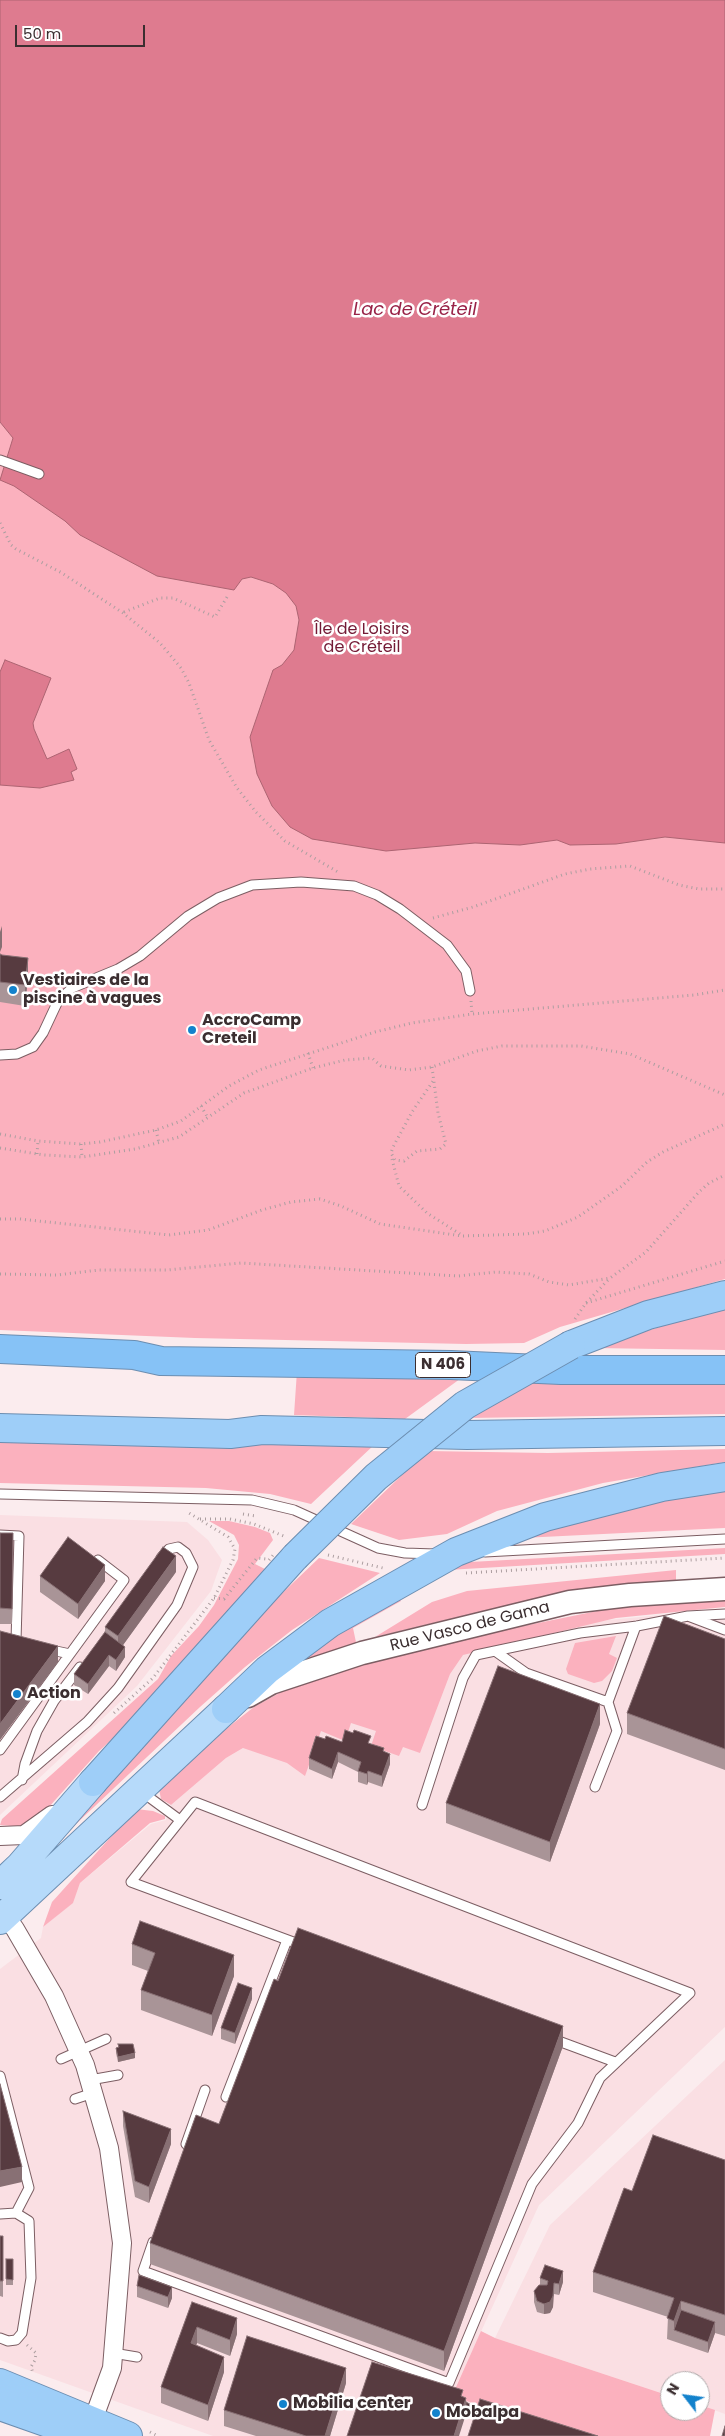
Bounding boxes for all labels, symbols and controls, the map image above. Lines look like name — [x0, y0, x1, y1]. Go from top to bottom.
scale bar — [18, 15, 148, 47]
text: 50 m — [23, 23, 61, 44]
water label: Lac de Créteil — [353, 299, 477, 321]
park label: Île de Loisirs de Créteil — [315, 620, 409, 658]
place label: Vestiaires de la piscine à vagues — [23, 971, 162, 1009]
marker: Vestiaires de la piscine à vagues — [7, 984, 19, 996]
place label: AccroCamp Creteil — [202, 1011, 301, 1049]
marker: AccroCamp Creteil — [186, 1024, 198, 1036]
road number: N 406 — [416, 1352, 470, 1378]
street label: Rue Vasco de Gama — [388, 1598, 552, 1656]
place label: Action — [27, 1684, 81, 1704]
marker: Action — [11, 1688, 23, 1700]
north arrow — [660, 2371, 710, 2421]
text: N — [662, 2379, 684, 2399]
place label: Mobilia center — [293, 2394, 411, 2414]
marker: Mobilia center — [277, 2398, 289, 2410]
place label: Mobalpa — [446, 2403, 519, 2423]
marker: Mobalpa — [430, 2407, 442, 2419]

